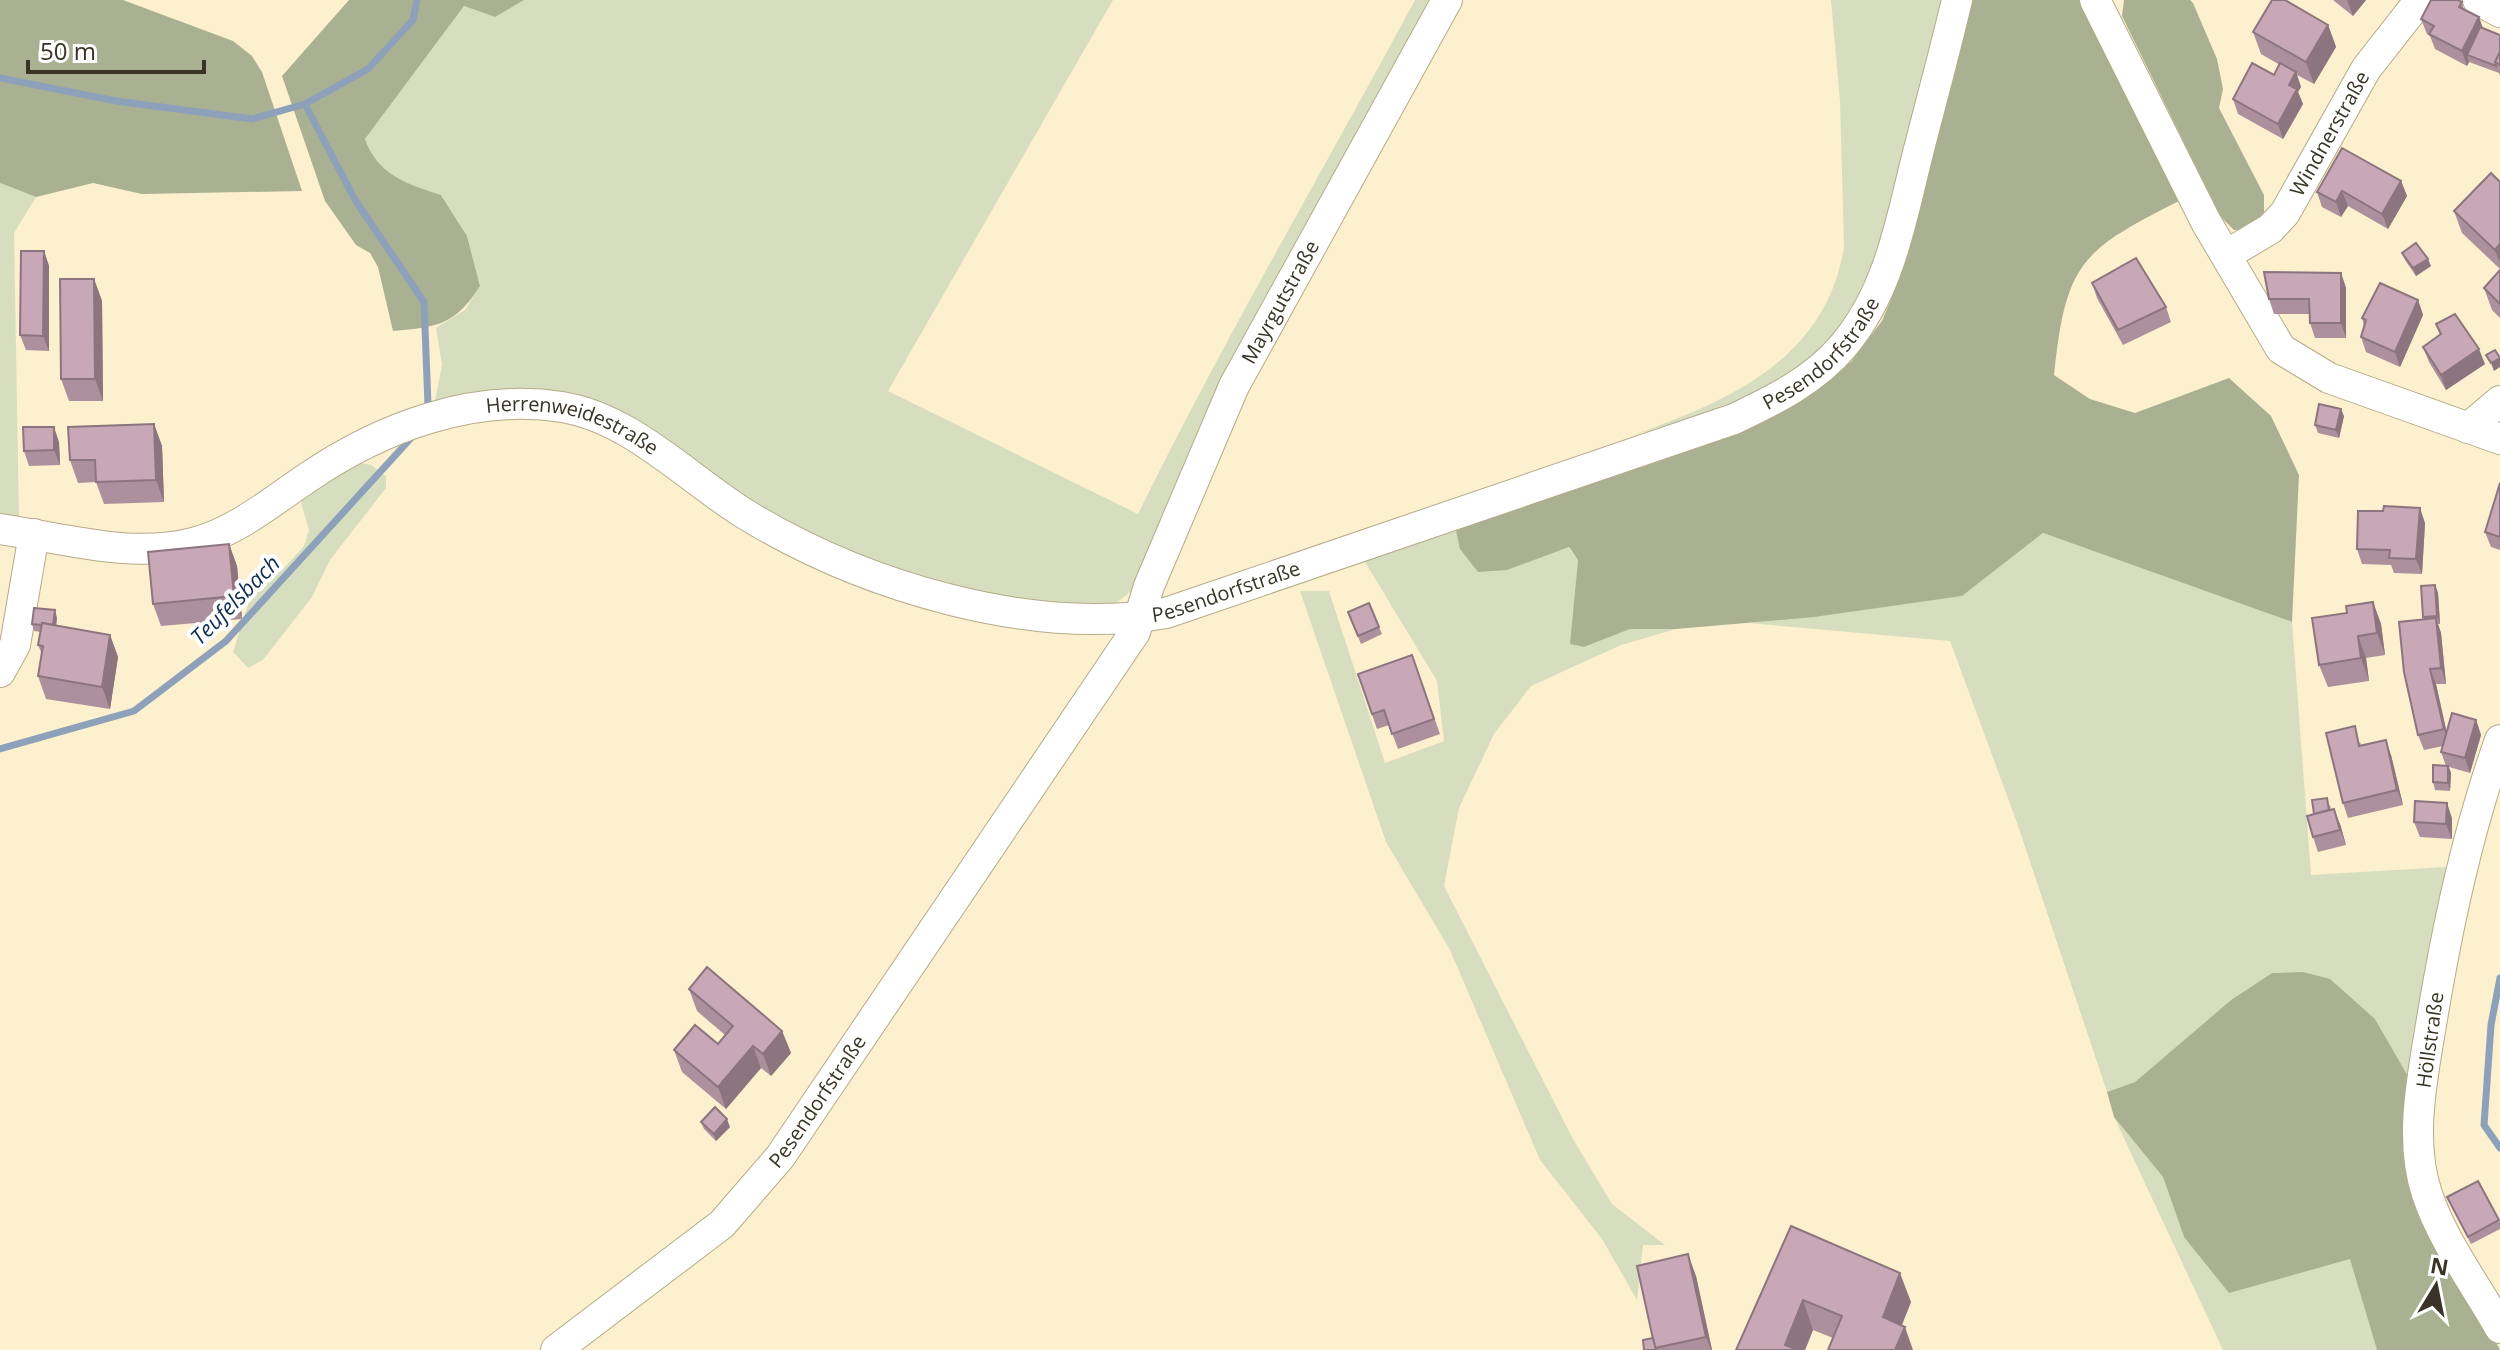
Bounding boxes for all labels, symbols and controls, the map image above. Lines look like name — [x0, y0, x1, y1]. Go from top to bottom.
scale bar — [28, 24, 204, 74]
text: 50 m — [40, 34, 96, 67]
street label: Windnerstraße — [2283, 66, 2375, 201]
street label: Mayrgutstraße — [1235, 235, 1325, 368]
street label: Pesendorfstraße — [1758, 292, 1885, 416]
street label: Herrenweidestraße — [485, 390, 664, 461]
water label: Teufelsbach — [183, 548, 286, 651]
street label: Pesendorfstraße — [1150, 554, 1304, 628]
street label: Höllstraße — [2409, 990, 2450, 1090]
street label: Pesendorfstraße — [762, 1029, 872, 1174]
north arrow — [2396, 1246, 2476, 1326]
text: N — [2428, 1249, 2451, 1282]

